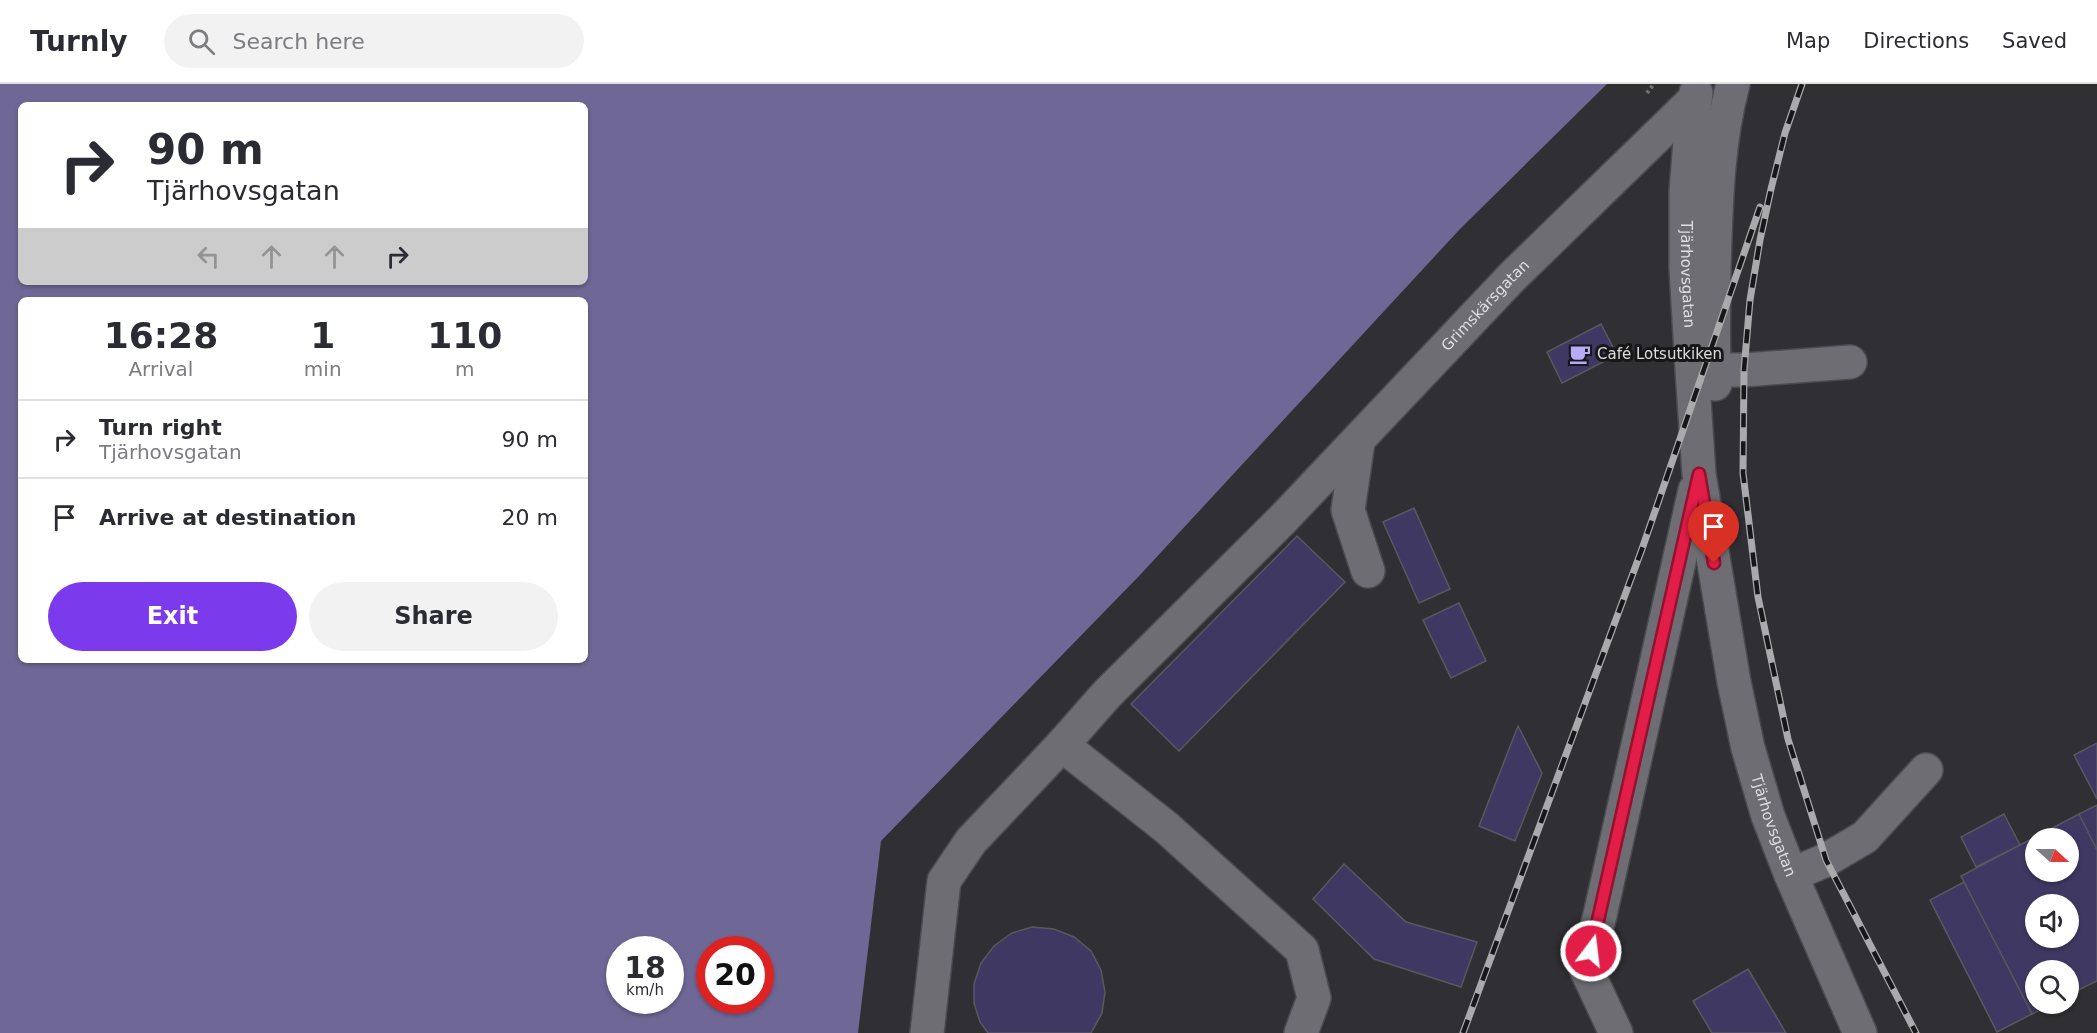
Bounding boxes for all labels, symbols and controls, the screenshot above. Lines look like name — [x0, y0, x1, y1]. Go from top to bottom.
search box — [164, 14, 584, 68]
text: Turnly — [30, 25, 128, 58]
icon: search — [185, 25, 218, 58]
text: Search here — [233, 29, 365, 54]
text: Map — [1786, 29, 1830, 53]
text: Directions — [1863, 29, 1969, 53]
text: Saved — [2002, 29, 2067, 53]
text: 90 m — [147, 125, 264, 174]
icon: right — [48, 126, 126, 204]
text: Tjärhovsgatan — [147, 175, 340, 206]
street label: Tjärhovsgatan — [1677, 220, 1699, 329]
icon: left — [192, 240, 225, 273]
icon: ahead — [255, 240, 288, 273]
icon: ahead — [318, 240, 351, 273]
icon: right — [381, 240, 414, 273]
street label: Grimskärsgatan — [1438, 256, 1533, 355]
text: 16:28 — [104, 315, 218, 356]
text: 1 — [310, 315, 335, 356]
text: 110 — [427, 315, 502, 356]
cafe icon: Café Lotsutkiken — [1568, 342, 1592, 366]
place label: Café Lotsutkiken — [1597, 345, 1722, 363]
text: Arrival — [128, 357, 193, 381]
text: min — [304, 357, 342, 381]
text: m — [455, 357, 475, 381]
text: Turn right — [99, 415, 222, 440]
icon: right — [48, 423, 81, 456]
text: 90 m — [502, 427, 558, 452]
text: Tjärhovsgatan — [99, 440, 242, 464]
icon: arrive — [48, 501, 81, 534]
pin — [1688, 501, 1739, 563]
text: Arrive at destination — [99, 505, 356, 530]
text: 20 m — [502, 505, 558, 530]
icon: arrive — [1697, 510, 1730, 543]
button: Exit — [48, 582, 297, 651]
button: Share — [309, 582, 558, 651]
street label: Tjärhovsgatan — [1747, 771, 1800, 879]
north arrow — [2025, 828, 2079, 882]
map controls — [2025, 828, 2079, 1014]
button: sound — [2025, 894, 2079, 948]
position arrow — [1559, 919, 1623, 983]
speed limit sign: 20 — [696, 936, 774, 1014]
text: 18 — [624, 950, 666, 985]
button: search — [2025, 960, 2079, 1014]
text: km/h — [626, 981, 664, 999]

